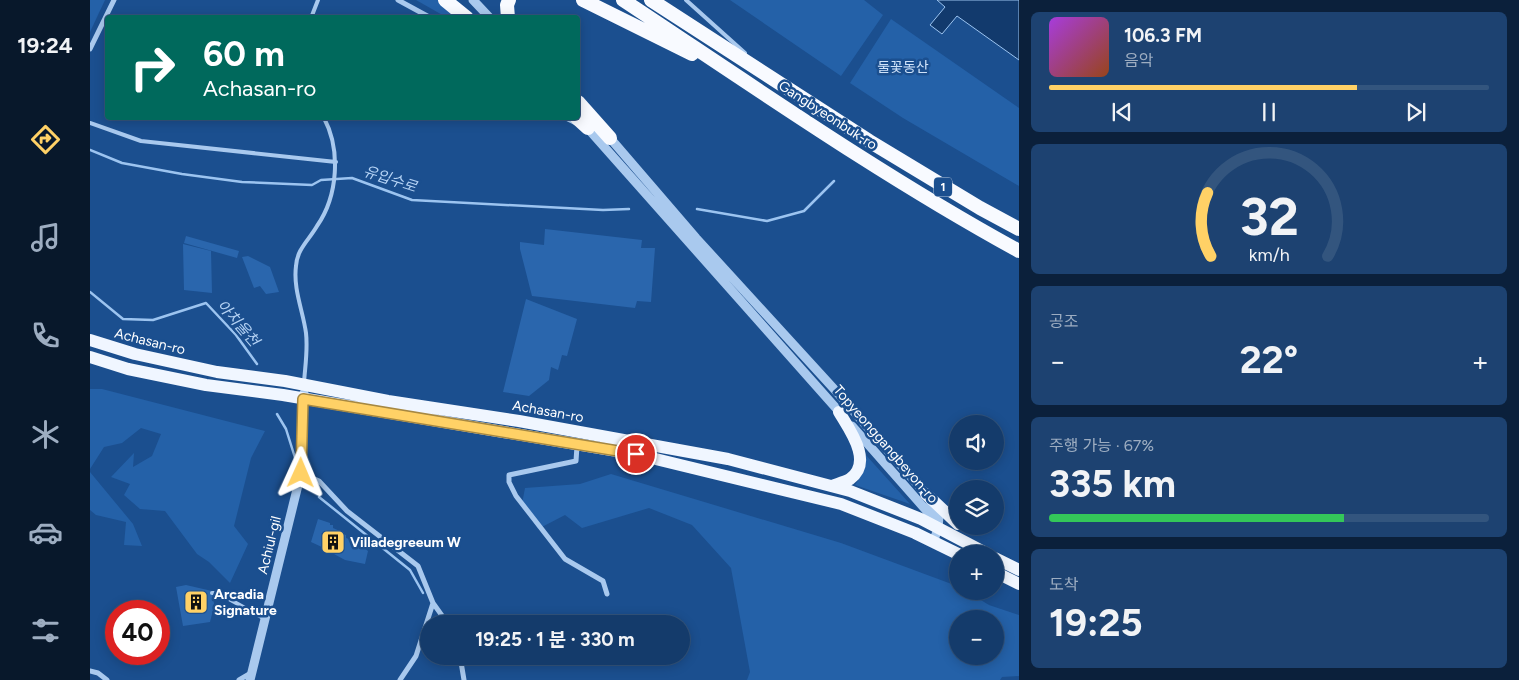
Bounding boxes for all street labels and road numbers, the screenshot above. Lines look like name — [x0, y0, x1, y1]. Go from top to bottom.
street label: Gangbyeonbuk-ro — [775, 77, 880, 154]
road number: 1 — [934, 178, 952, 196]
street label: Achasan-ro — [113, 325, 187, 358]
street label: Topyeonggangbeyon-ro — [830, 382, 942, 507]
street label: Achasan-ro — [511, 397, 585, 426]
street label: Achiul-gil — [254, 514, 285, 576]

